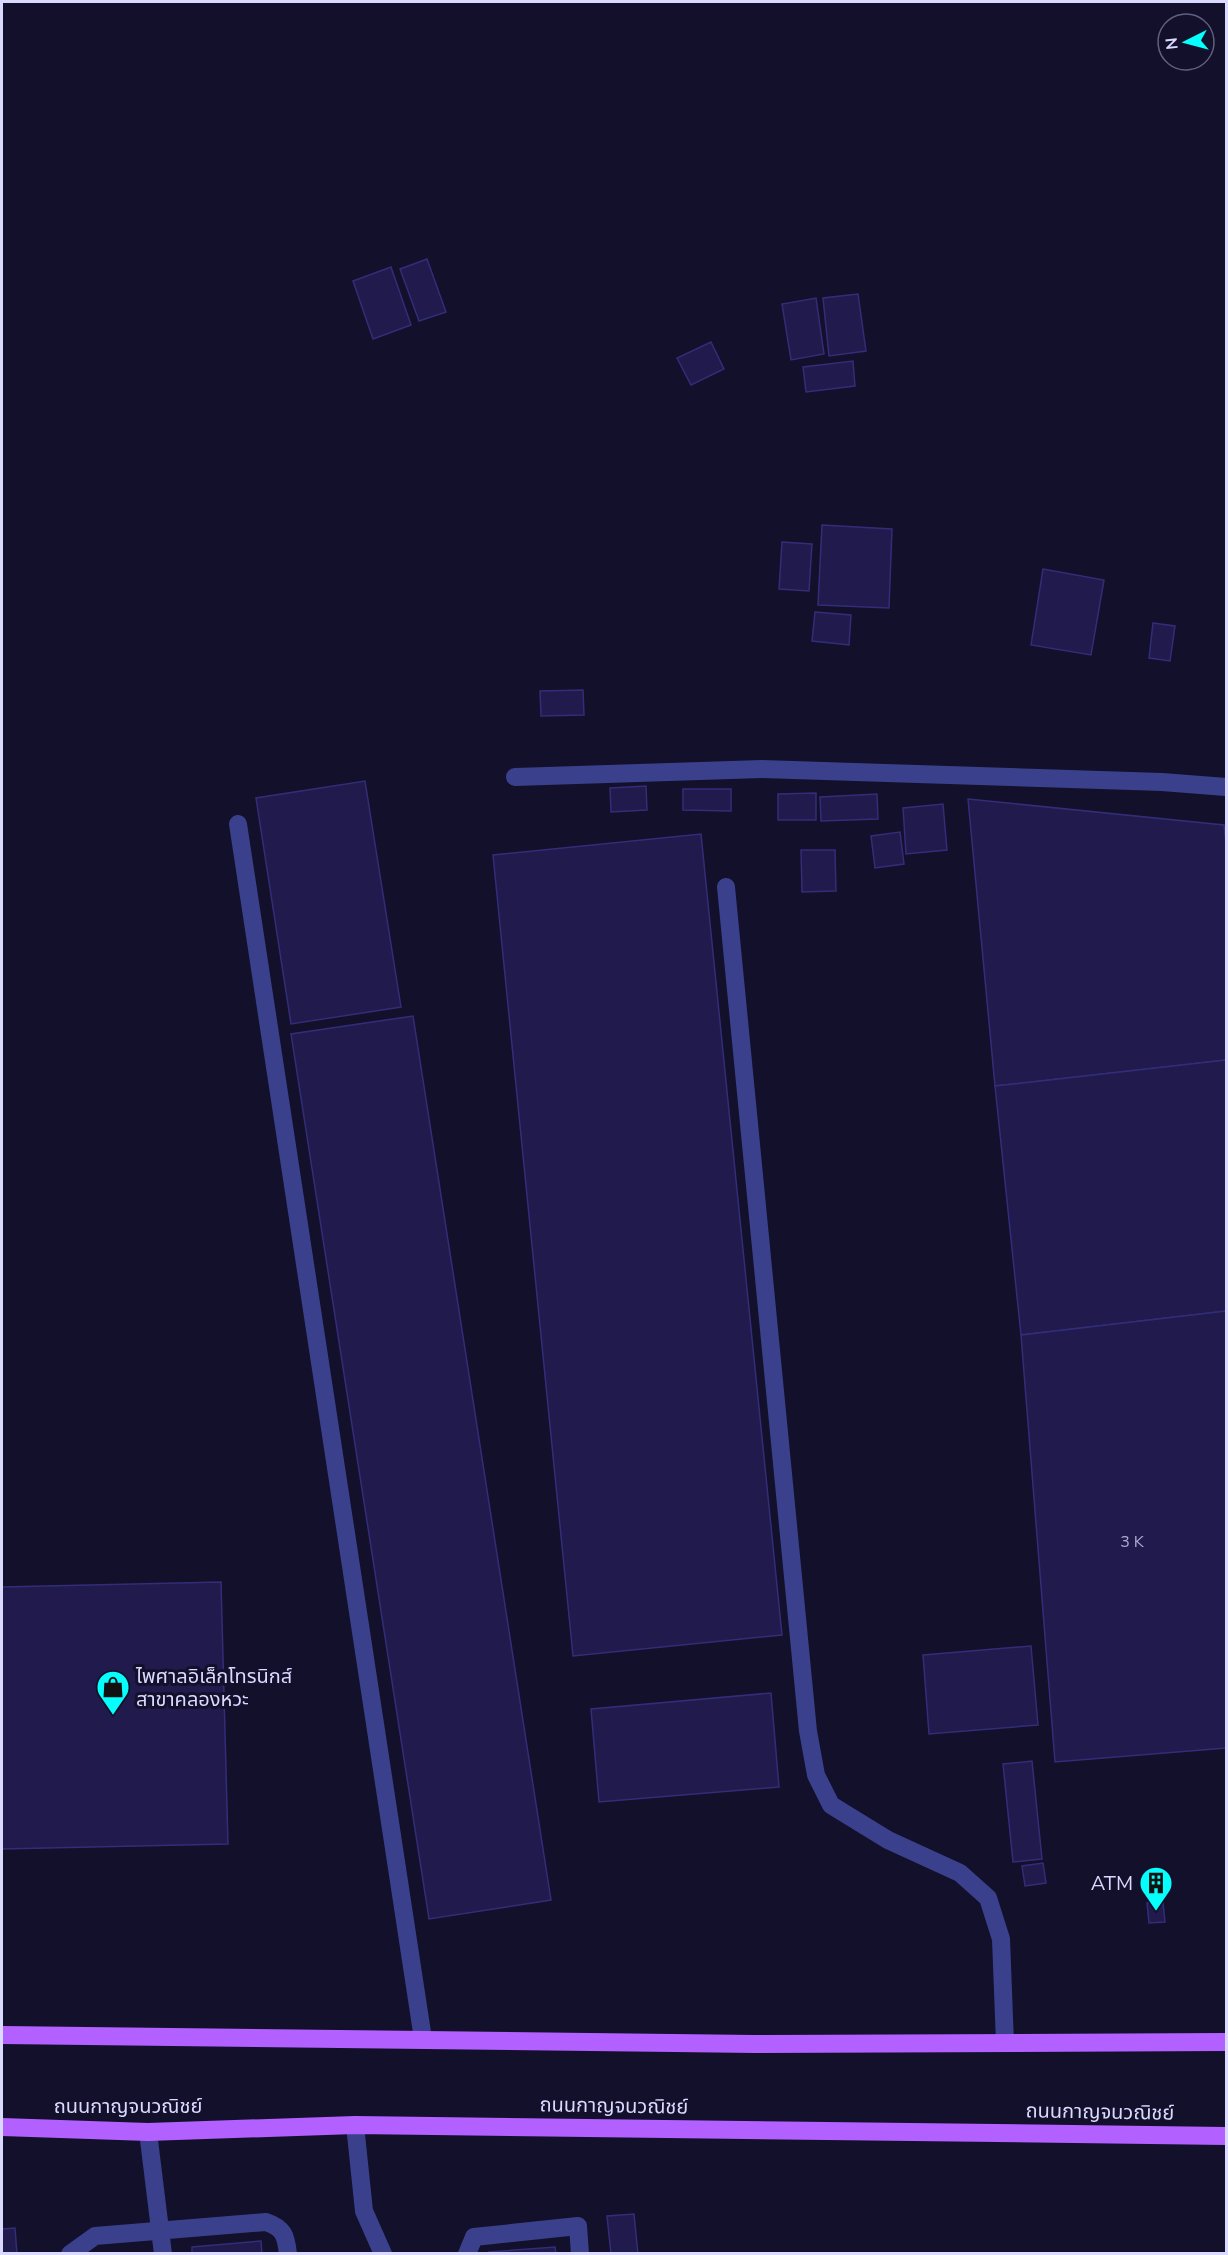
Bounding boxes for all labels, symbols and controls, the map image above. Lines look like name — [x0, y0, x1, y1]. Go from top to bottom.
north arrow — [1156, 12, 1216, 72]
text: N — [1161, 36, 1184, 51]
house number: 3 K — [1120, 1531, 1145, 1553]
place label: ไพศาลอิเล็กโทรนิกส์ สาขาคลองหวะ — [135, 1663, 292, 1713]
shop icon: ไพศาลอิเล็กโทรนิกส์ สาขาคลองหวะ — [95, 1669, 131, 1716]
building icon: ATM — [1138, 1865, 1174, 1912]
place label: ATM — [1091, 1870, 1133, 1897]
street label: ถนนกาญจนวณิชย์ — [539, 2091, 689, 2121]
street label: ถนนกาญจนวณิชย์ — [54, 2093, 202, 2120]
street label: ถนนกาญจนวณิชย์ — [1025, 2097, 1175, 2127]

